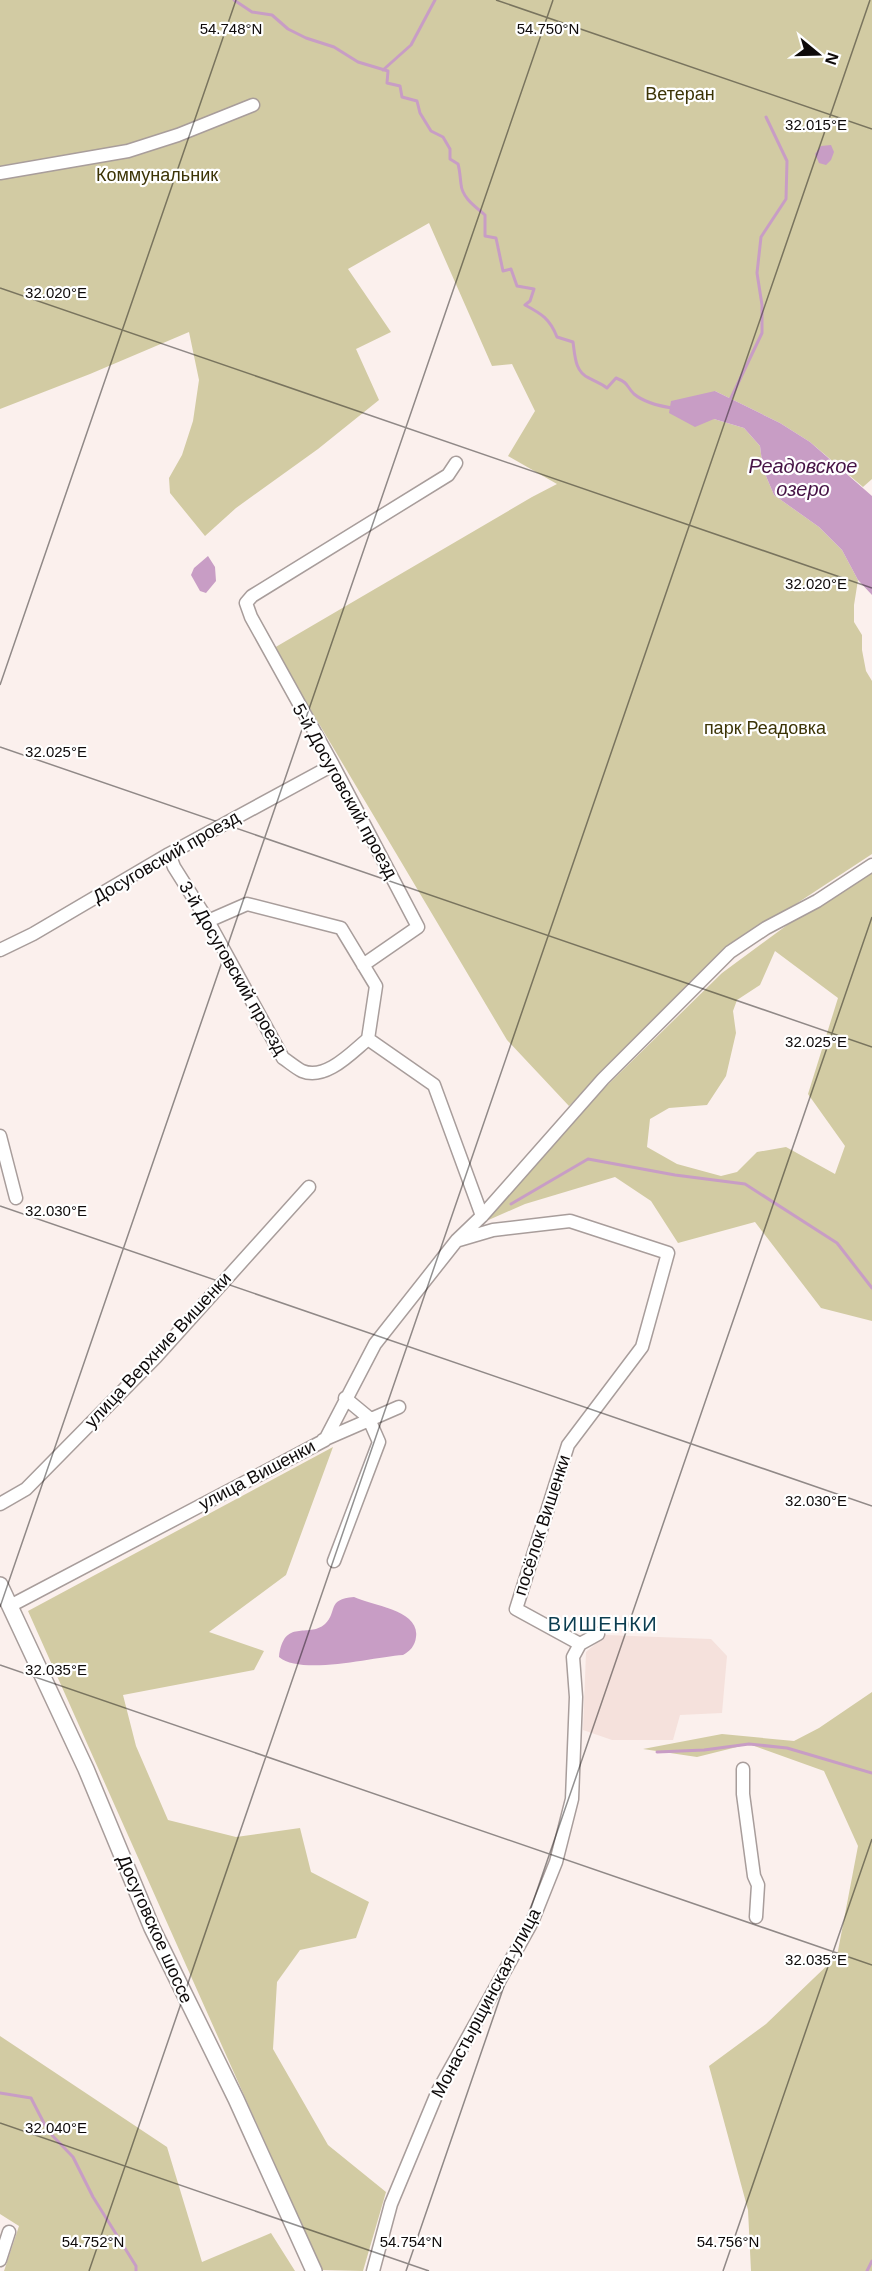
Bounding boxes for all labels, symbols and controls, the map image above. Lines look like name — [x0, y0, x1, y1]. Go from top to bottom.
text: 54.748°N — [200, 20, 262, 37]
text: 54.750°N — [517, 20, 579, 37]
north arrow — [788, 24, 848, 84]
text: N — [822, 50, 842, 67]
park label: Ветеран — [645, 84, 715, 104]
text: 32.015°E — [785, 116, 847, 133]
park label: Коммунальник — [96, 165, 218, 185]
text: 32.020°E — [25, 284, 87, 301]
water label: Реадовское озеро — [748, 455, 858, 500]
text: 32.020°E — [785, 575, 847, 592]
street label: 5-й Досуговский проезд — [289, 700, 402, 882]
park label: парк Реадовка — [704, 718, 827, 738]
text: 32.025°E — [25, 743, 87, 760]
street label: Досуговский проезд — [89, 807, 243, 907]
street label: 3-й Досуговский проезд — [175, 878, 291, 1059]
text: 32.025°E — [785, 1033, 847, 1050]
text: 32.030°E — [25, 1202, 87, 1219]
street label: улица Верхние Вишенки — [81, 1268, 235, 1432]
street label: улица Вишенки — [195, 1436, 319, 1514]
street label: посёлок Вишенки — [510, 1452, 574, 1598]
text: 32.030°E — [785, 1492, 847, 1509]
district label: ВИШЕНКИ — [548, 1613, 658, 1635]
text: 32.035°E — [25, 1661, 87, 1678]
street label: Досуговское шоссе — [113, 1852, 197, 2006]
street label: Монастырщинская улица — [427, 1904, 545, 2101]
text: 32.035°E — [785, 1951, 847, 1968]
text: 32.040°E — [25, 2119, 87, 2136]
text: 54.752°N — [62, 2233, 124, 2250]
text: 54.754°N — [380, 2233, 442, 2250]
text: 54.756°N — [697, 2233, 759, 2250]

